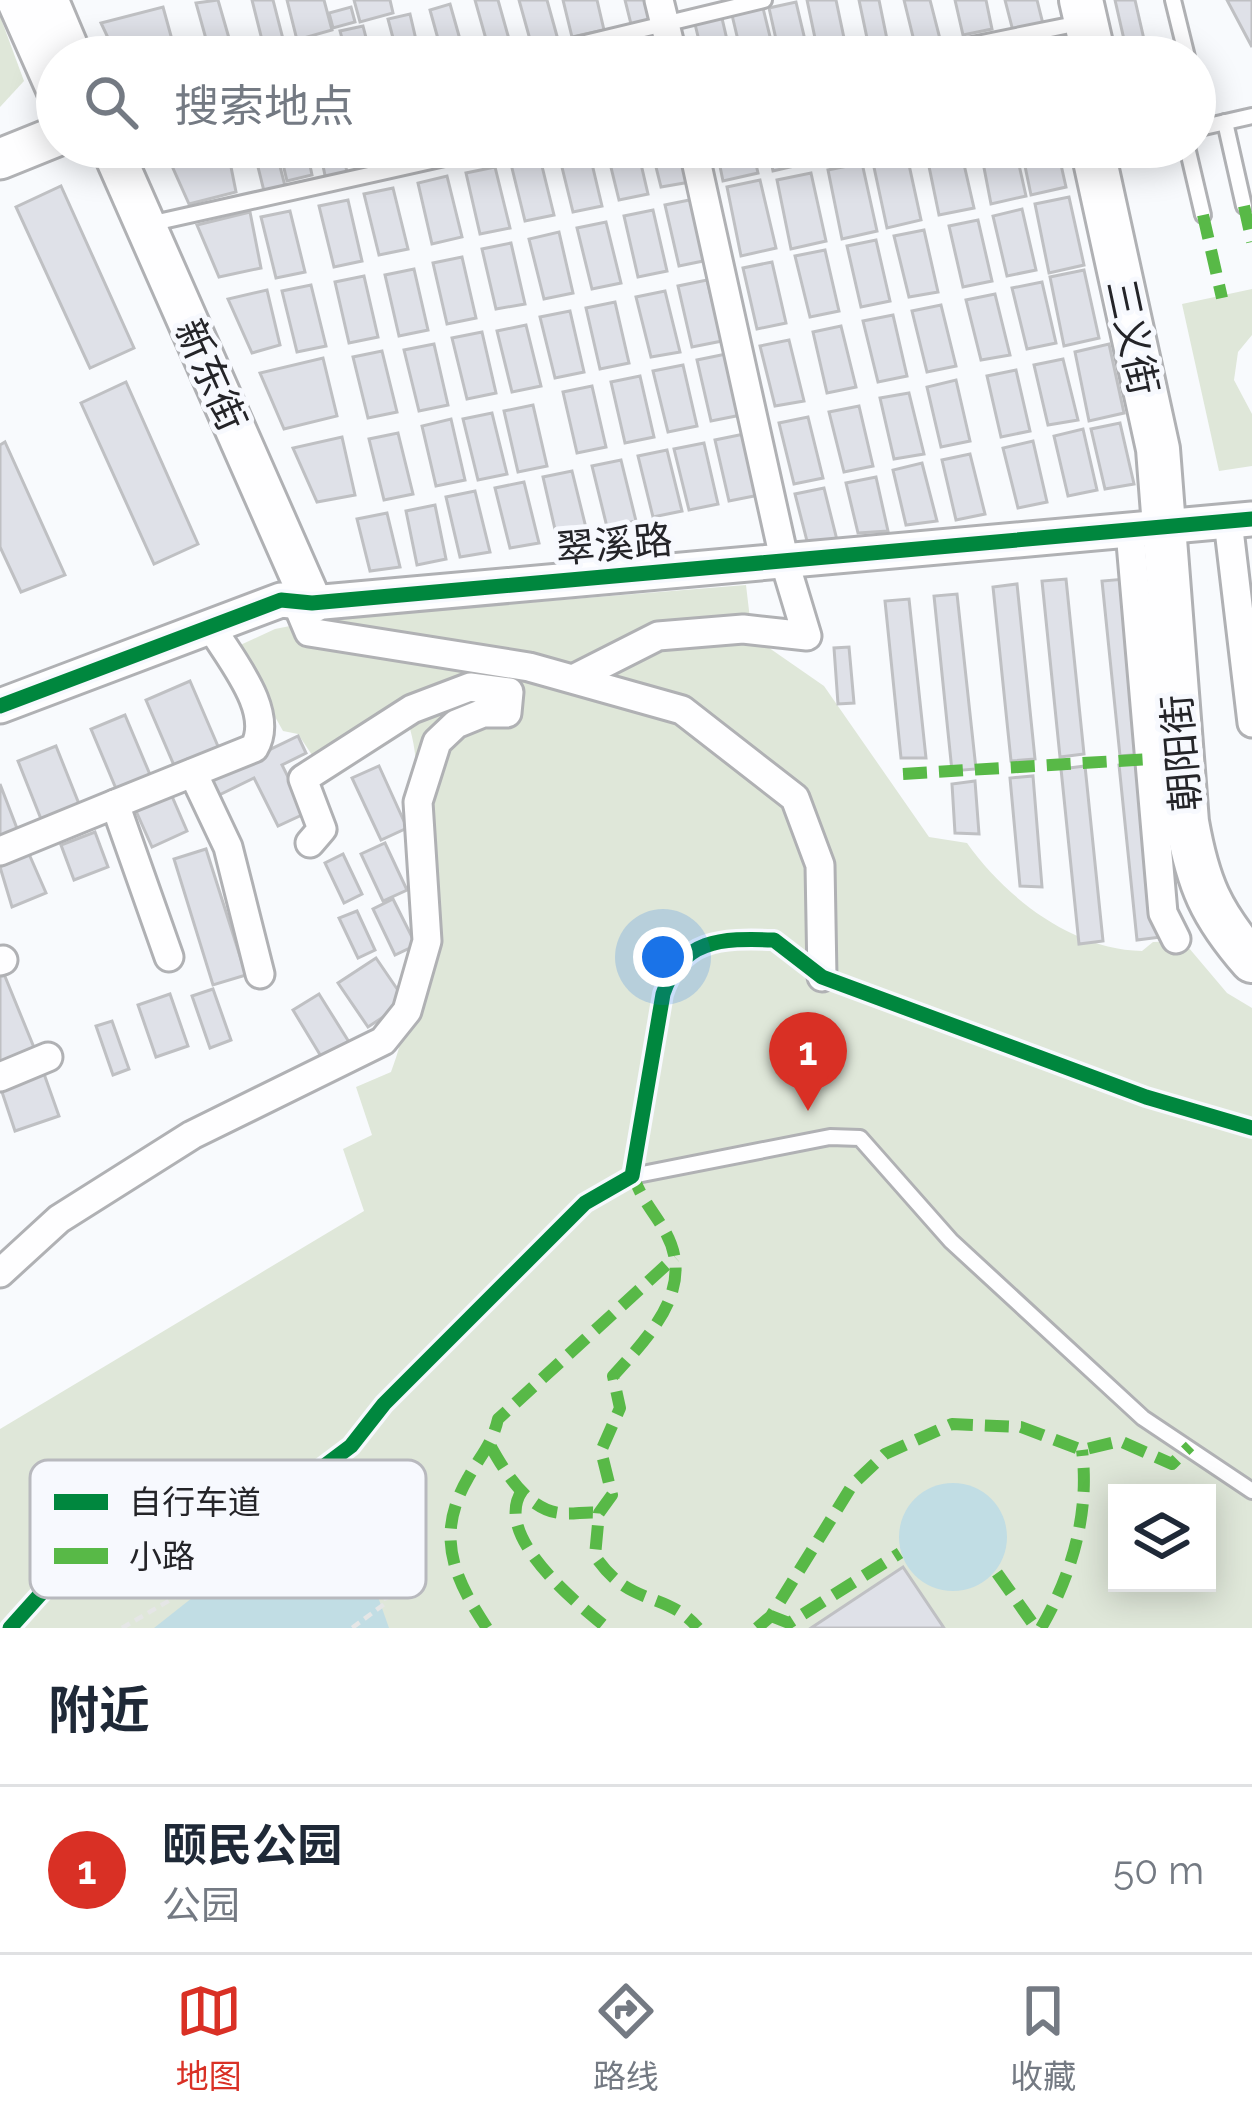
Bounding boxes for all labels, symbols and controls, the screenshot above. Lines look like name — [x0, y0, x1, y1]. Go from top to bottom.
search box — [36, 36, 1216, 168]
icon: search — [78, 69, 144, 135]
text: 搜索地点 — [174, 80, 354, 133]
street label: 三义街 — [1098, 275, 1168, 399]
street label: 新东街 — [166, 312, 256, 438]
street label: 翠溪路 — [554, 516, 674, 572]
street label: 朝阳街 — [1153, 693, 1209, 813]
your location — [633, 927, 693, 987]
pin: 1 — [769, 1012, 847, 1111]
legend — [30, 1460, 426, 1598]
text: 自行车道 — [129, 1483, 261, 1522]
map controls — [1108, 1484, 1216, 1592]
button: layers — [1108, 1484, 1216, 1592]
text: 小路 — [129, 1537, 195, 1576]
text: 附近 — [48, 1680, 150, 1740]
text: 颐民公园 — [162, 1819, 342, 1872]
text: 1 — [77, 1847, 97, 1893]
text: 50 m — [1113, 1847, 1204, 1893]
text: 公园 — [162, 1882, 240, 1928]
tab: 地图 — [176, 1978, 242, 2098]
tab: 路线 — [593, 1978, 659, 2098]
tab: 收藏 — [1010, 1978, 1076, 2098]

